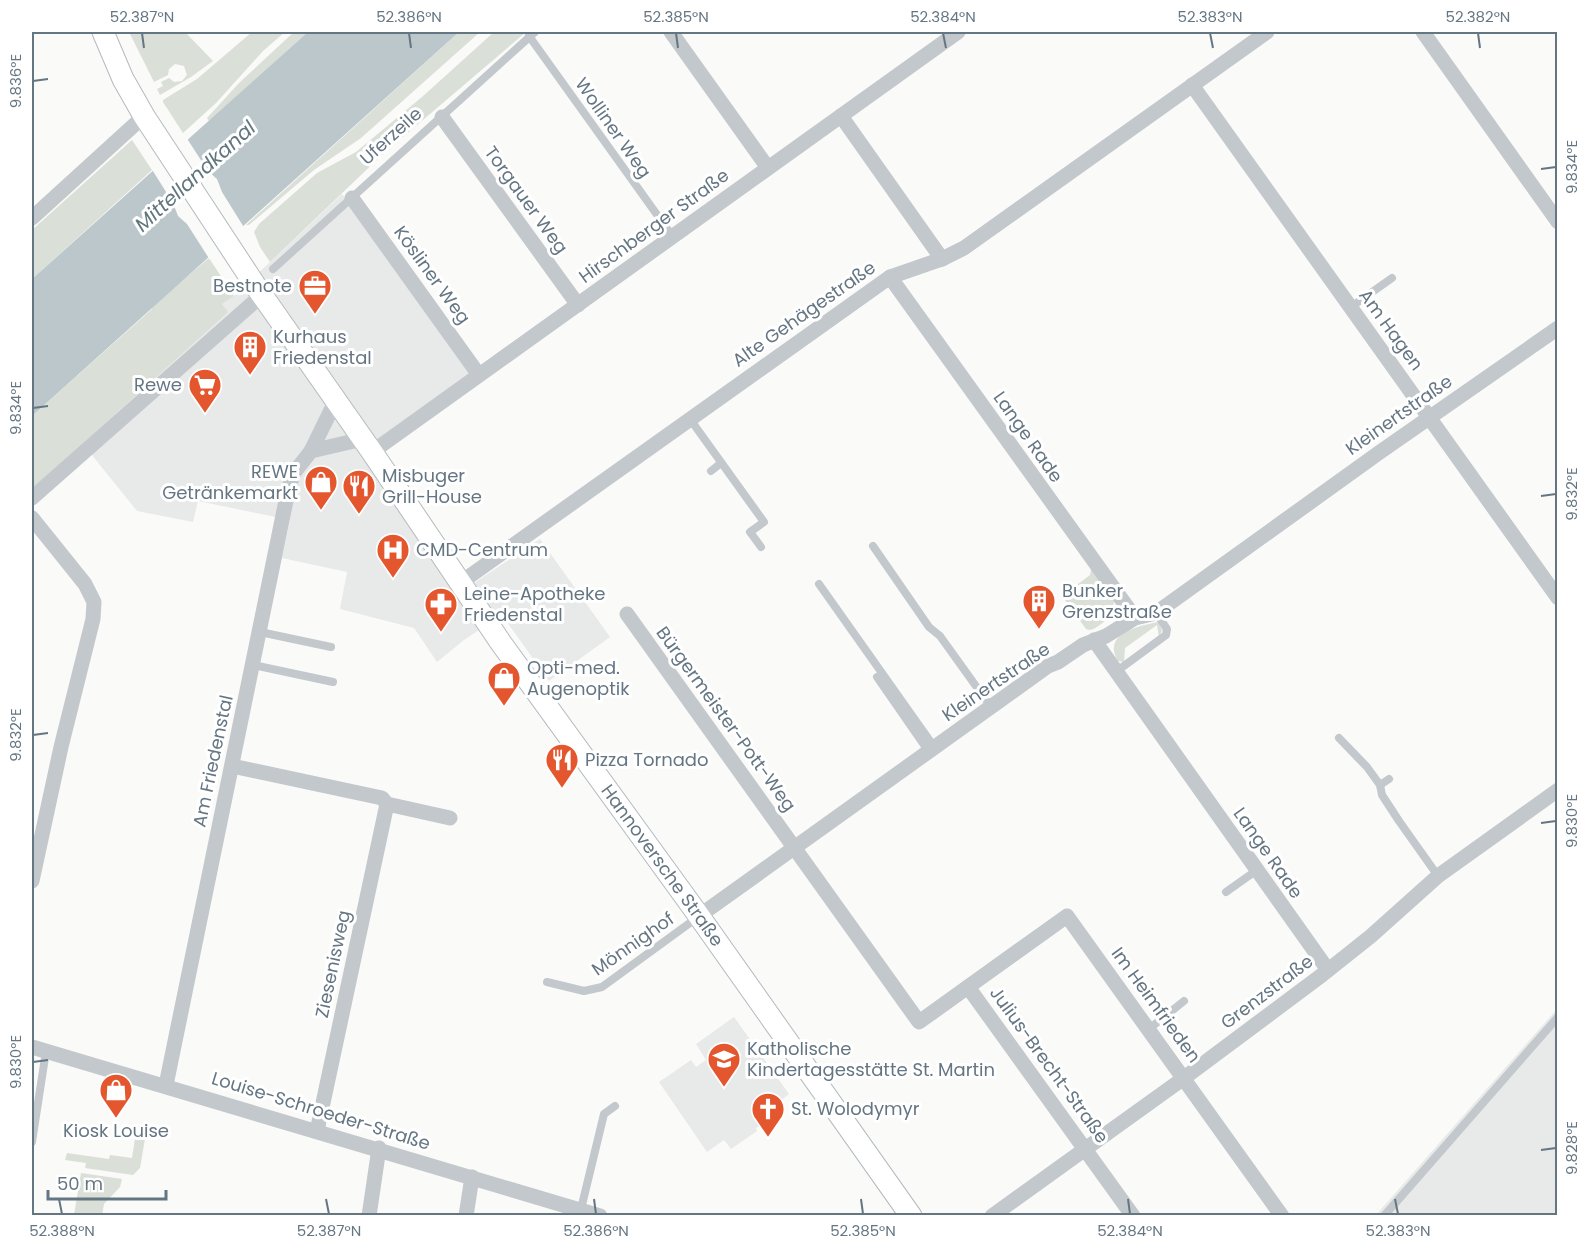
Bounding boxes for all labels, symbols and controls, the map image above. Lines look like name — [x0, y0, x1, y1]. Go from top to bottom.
text: 52.387°N — [110, 6, 174, 27]
text: 52.386°N — [376, 6, 442, 27]
text: 52.385°N — [643, 6, 709, 27]
text: 52.384°N — [910, 6, 976, 27]
text: 52.383°N — [1177, 6, 1243, 27]
text: 52.382°N — [1446, 6, 1510, 27]
text: 9.836°E — [5, 54, 26, 108]
street label: Wolliner Weg — [569, 72, 657, 183]
street label: Uferzeile — [354, 101, 427, 170]
water label: Mittellandkanal — [128, 114, 262, 238]
text: 9.834°E — [1561, 140, 1582, 194]
street label: Torgauer Weg — [479, 141, 574, 259]
street label: Hirschberger Straße — [574, 163, 734, 289]
street label: Kösliner Weg — [388, 221, 477, 329]
street label: Alte Gehägestraße — [727, 255, 880, 372]
office icon: Bestnote — [297, 268, 333, 315]
place label: Bestnote — [213, 273, 292, 298]
street label: Am Hagen — [1353, 284, 1429, 375]
place label: Kurhaus Friedenstal — [273, 324, 372, 370]
building icon: Kurhaus Friedenstal — [232, 329, 268, 376]
supermarket icon: Rewe — [187, 367, 223, 414]
street label: Kleinertstraße — [1340, 369, 1457, 461]
place label: Rewe — [134, 372, 182, 397]
text: 9.834°E — [5, 381, 26, 435]
street label: Lange Rade — [988, 386, 1069, 487]
place label: REWE Getränkemarkt — [162, 459, 298, 505]
place label: Misbuger Grill-House — [382, 463, 482, 509]
shop icon: REWE Getränkemarkt — [303, 464, 339, 511]
text: 9.832°E — [1561, 467, 1582, 521]
restaurant icon: Misbuger Grill-House — [341, 468, 377, 515]
hospital icon: CMD-Centrum — [375, 532, 411, 579]
place label: CMD-Centrum — [416, 537, 548, 562]
place label: Bunker Grenzstraße — [1062, 578, 1172, 624]
place label: Leine-Apotheke Friedenstal — [464, 581, 605, 627]
building icon: Bunker Grenzstraße — [1021, 583, 1057, 630]
pharmacy icon: Leine-Apotheke Friedenstal — [423, 586, 459, 633]
street label: Bürgermeister-Pott-Weg — [651, 621, 802, 816]
street label: Kleinertstraße — [937, 636, 1055, 727]
place label: Opti-med. Augenoptik — [527, 655, 630, 701]
shop icon: Opti-med. Augenoptik — [486, 660, 522, 707]
street label: Am Friedenstal — [186, 693, 239, 829]
text: 9.832°E — [5, 708, 26, 762]
restaurant icon: Pizza Tornado — [544, 742, 580, 789]
place label: Pizza Tornado — [585, 747, 709, 772]
street label: Hannoversche Straße — [596, 779, 730, 951]
text: 9.830°E — [1561, 794, 1582, 848]
street label: Lange Rade — [1228, 802, 1309, 903]
street label: Mönnighof — [586, 906, 679, 981]
street label: Ziesenisweg — [309, 908, 356, 1020]
street label: Im Heimfrieden — [1106, 942, 1207, 1068]
street label: Grenzstraße — [1215, 949, 1318, 1035]
street label: Julius-Brecht-Straße — [984, 981, 1115, 1148]
text: 9.830°E — [5, 1035, 26, 1089]
place label: Katholische Kindertagesstätte St. Martin — [747, 1036, 995, 1082]
school or university icon: Katholische Kindertagesstätte St. Martin — [706, 1041, 742, 1088]
street label: Louise-Schroeder-Straße — [209, 1065, 434, 1156]
shop icon: Kiosk Louise — [98, 1072, 134, 1119]
church icon: St. Wolodymyr — [750, 1091, 786, 1138]
place label: St. Wolodymyr — [791, 1096, 920, 1121]
place label: Kiosk Louise — [63, 1118, 169, 1143]
text: 9.828°E — [1561, 1121, 1582, 1175]
scale bar — [48, 1163, 166, 1201]
text: 50 m — [57, 1171, 103, 1196]
text: 52.388°N — [29, 1220, 95, 1241]
text: 52.387°N — [297, 1220, 361, 1241]
text: 52.386°N — [563, 1220, 629, 1241]
text: 52.385°N — [830, 1220, 896, 1241]
text: 52.384°N — [1097, 1220, 1163, 1241]
text: 52.383°N — [1365, 1220, 1431, 1241]

